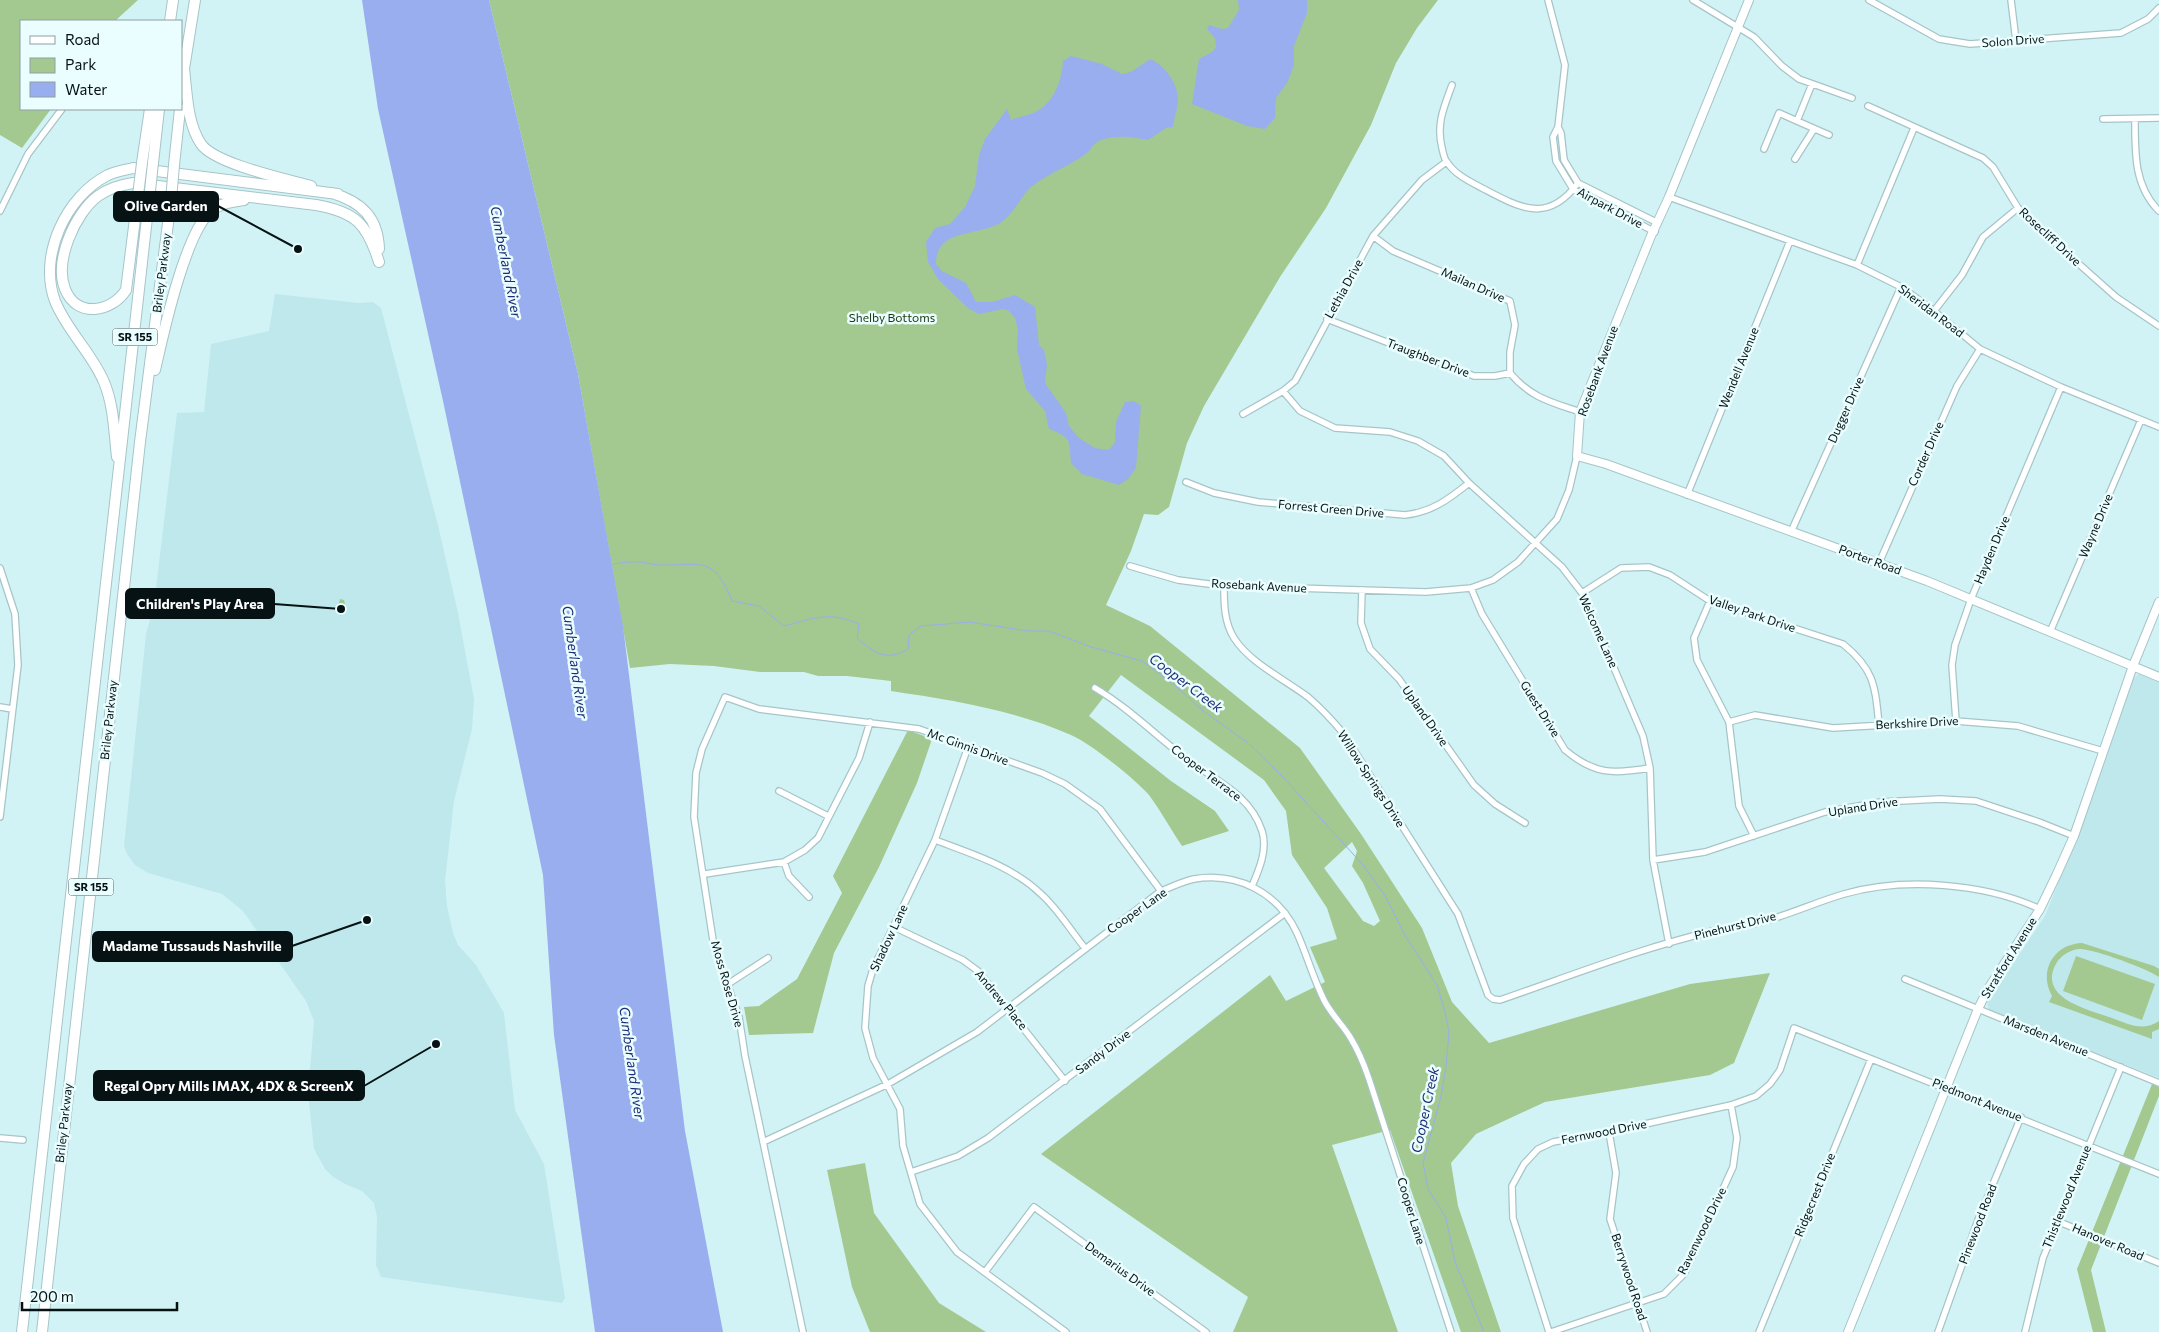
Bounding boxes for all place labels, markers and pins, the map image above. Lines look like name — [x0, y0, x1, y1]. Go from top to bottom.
callout: Olive Garden — [114, 192, 218, 221]
callout: Children's Play Area — [126, 589, 274, 618]
callout: Madame Tussauds Nashville — [93, 932, 292, 961]
callout: Regal Opry Mills IMAX, 4DX & ScreenX — [94, 1071, 364, 1100]

